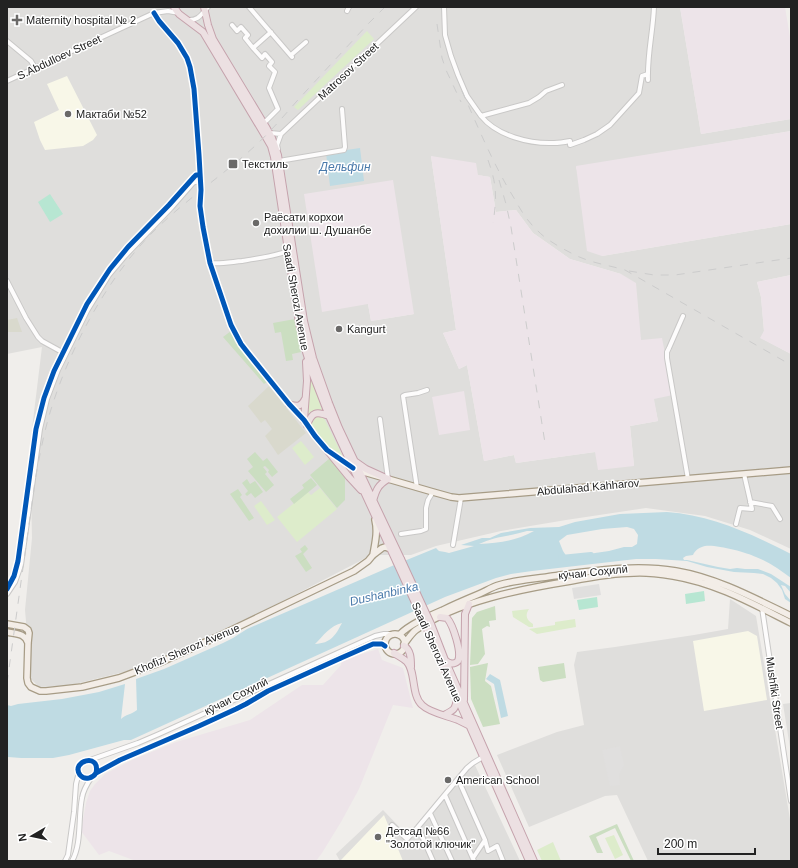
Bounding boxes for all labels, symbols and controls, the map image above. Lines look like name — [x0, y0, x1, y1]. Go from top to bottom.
marker: Maternity hospital № 2 — [11, 14, 23, 26]
place label: Maternity hospital № 2 — [26, 14, 136, 26]
street label: S.Abdulloev Street — [15, 32, 103, 82]
street label: Matrosov Street — [316, 40, 380, 102]
place label: Мактаби №52 — [76, 108, 147, 120]
marker: Мактаби №52 — [63, 109, 73, 119]
marker: Текстиль — [227, 158, 239, 170]
place label: Текстиль — [242, 158, 288, 170]
water label: Дельфин — [317, 160, 371, 174]
place label: Раёсати корхои дохилии ш. Душанбе — [264, 211, 371, 236]
marker: Раёсати корхои дохилии ш. Душанбе — [251, 218, 261, 228]
street label: Saadi Sherozi Avenue — [281, 243, 311, 351]
place label: Kangurt — [347, 323, 386, 335]
marker: Kangurt — [334, 324, 344, 334]
street label: Abdulahad Kahharov — [536, 477, 640, 497]
street label: кӯчаи Соҳилӣ — [558, 562, 628, 582]
water label: Dushanbinka — [348, 579, 420, 609]
street label: Saadi Sherozi Avenue — [410, 600, 464, 704]
street label: Khofizi Sherozi Avenue — [133, 621, 241, 677]
street label: Mushfiki Street — [764, 656, 786, 730]
street label: кӯчаи Соҳилӣ — [202, 675, 270, 717]
place label: American School — [456, 774, 539, 786]
marker: American School — [443, 775, 453, 785]
north arrow — [12, 816, 52, 856]
place label: Детсад №66 "Золотой ключик" — [386, 825, 475, 850]
scale bar — [658, 830, 755, 856]
marker: Детсад №66 "Золотой ключик" — [373, 832, 383, 842]
text: N — [16, 833, 29, 842]
text: 200 m — [664, 837, 697, 851]

